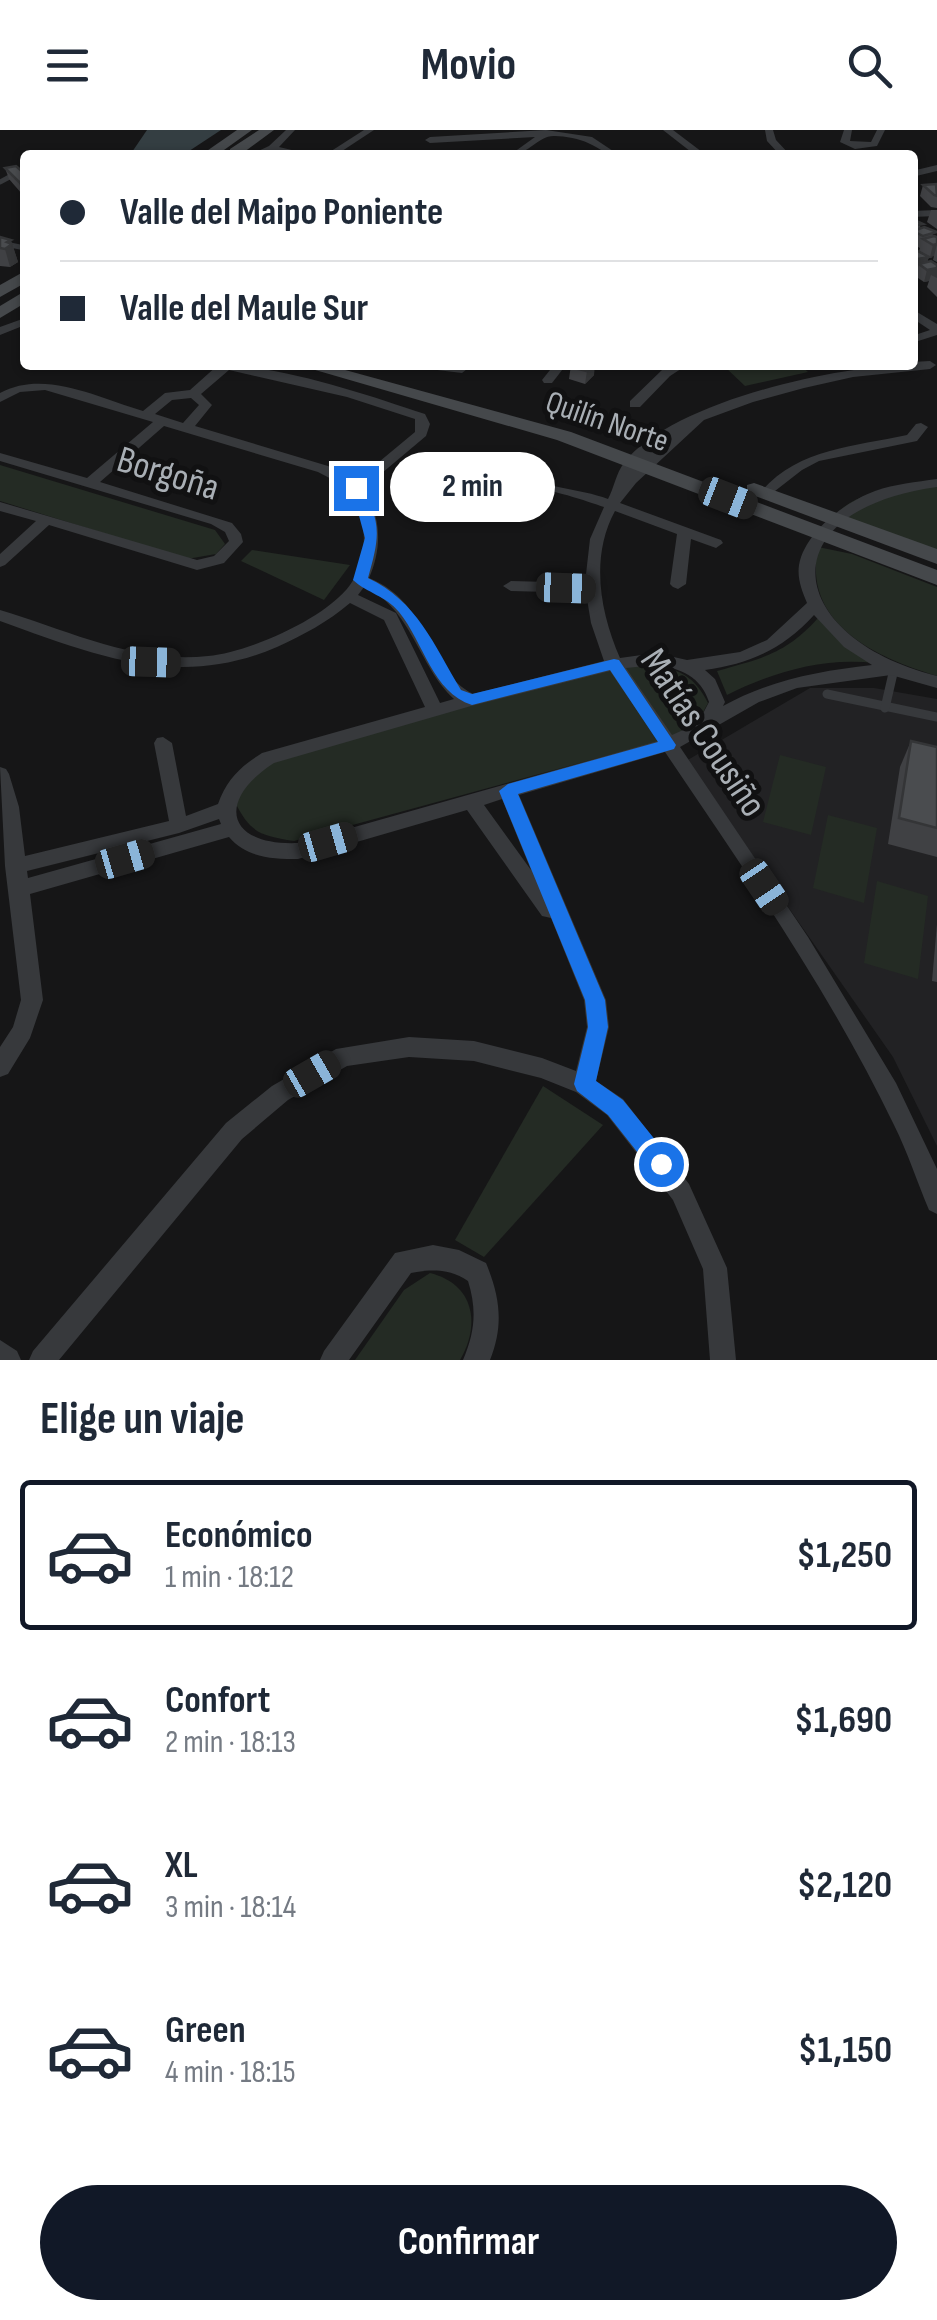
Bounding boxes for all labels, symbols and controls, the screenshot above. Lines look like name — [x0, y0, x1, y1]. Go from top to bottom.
icon: menu — [40, 38, 95, 93]
text: Movio — [421, 38, 516, 93]
icon: search — [842, 38, 897, 93]
text: Valle del Maipo Poniente — [120, 190, 443, 235]
text: Valle del Maule Sur — [120, 286, 368, 331]
street label: Quilín Norte — [540, 383, 674, 461]
street label: Borgoña — [112, 437, 224, 511]
callout: 2 min — [391, 453, 556, 523]
route end — [334, 466, 379, 511]
text: 2 min — [442, 467, 503, 506]
car — [695, 473, 761, 523]
car — [535, 572, 597, 604]
street label: Matías Cousiño — [630, 641, 776, 825]
car — [120, 646, 182, 678]
car — [295, 819, 361, 865]
car — [92, 836, 158, 882]
car — [735, 854, 793, 920]
car — [279, 1046, 345, 1102]
route start — [639, 1142, 684, 1187]
text: Elige un viaje — [40, 1392, 245, 1447]
icon: car — [45, 1510, 135, 1600]
text: Económico — [165, 1513, 313, 1558]
text: $1,250 — [797, 1533, 892, 1578]
text: 1 min · 18:12 — [165, 1558, 294, 1597]
icon: car — [45, 1675, 135, 1765]
text: Confort — [165, 1678, 270, 1723]
text: $1,690 — [794, 1698, 892, 1743]
text: 2 min · 18:13 — [165, 1723, 296, 1762]
icon: car — [45, 1840, 135, 1930]
text: XL — [165, 1843, 198, 1888]
text: $2,120 — [797, 1863, 892, 1908]
text: 3 min · 18:14 — [165, 1888, 296, 1927]
icon: car — [45, 2005, 135, 2095]
text: Green — [165, 2008, 246, 2053]
text: $1,150 — [798, 2028, 892, 2073]
text: 4 min · 18:15 — [165, 2053, 296, 2092]
button: Confirmar — [40, 2185, 897, 2300]

